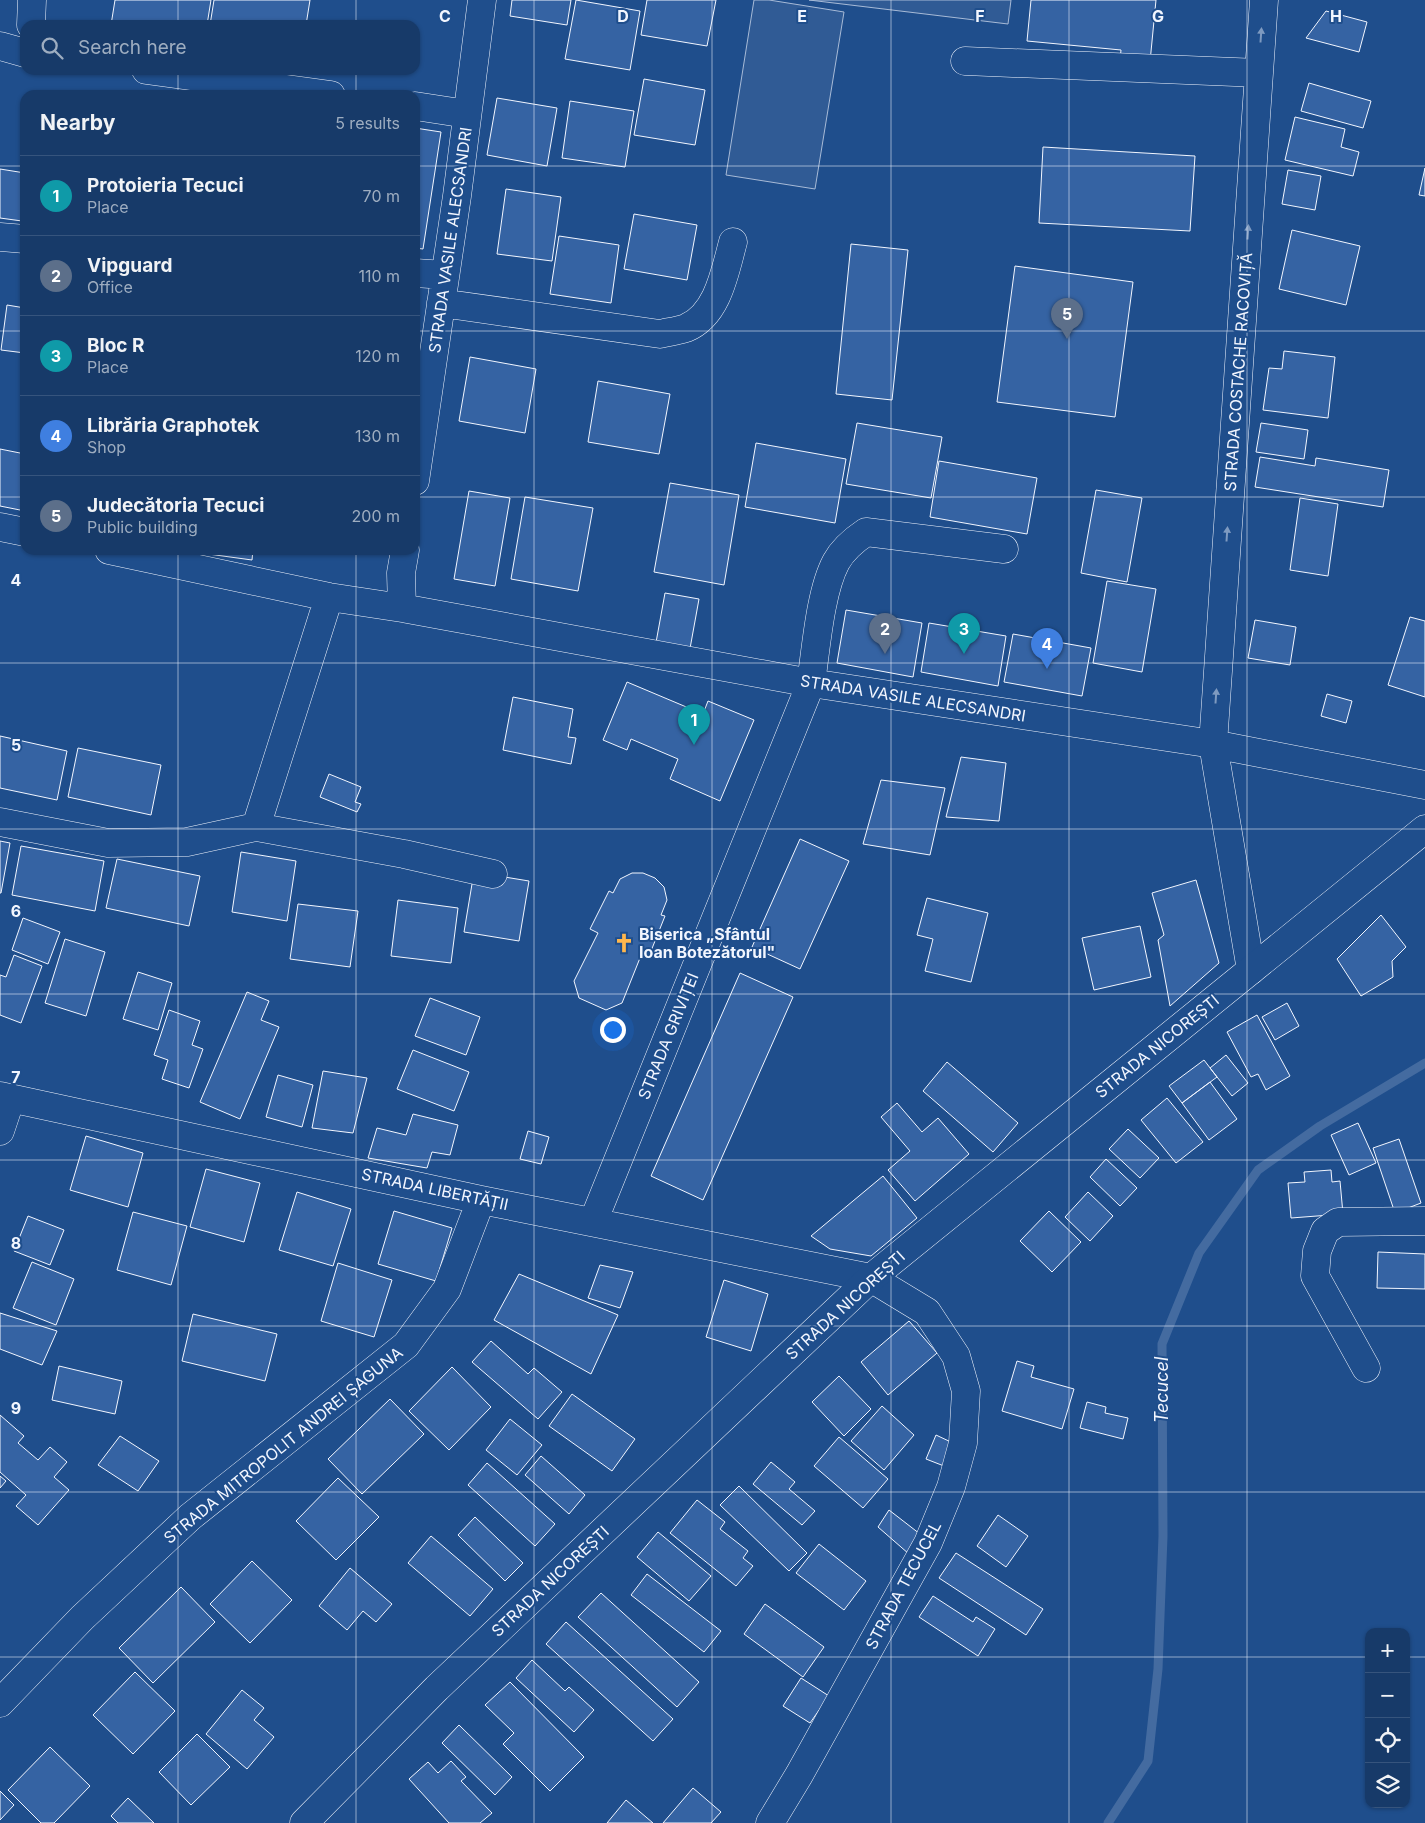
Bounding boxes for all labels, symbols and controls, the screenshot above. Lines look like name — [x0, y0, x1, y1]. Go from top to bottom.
text: C — [439, 6, 451, 26]
text: D — [617, 6, 629, 26]
text: E — [797, 6, 807, 26]
text: F — [975, 6, 985, 26]
text: G — [1152, 6, 1164, 26]
text: H — [1330, 6, 1342, 26]
search box — [20, 20, 420, 75]
one-way arrow — [1258, 26, 1266, 42]
icon: search — [38, 34, 66, 62]
text: Search here — [78, 36, 187, 59]
text: Nearby — [40, 110, 115, 135]
text: 5 results — [335, 113, 400, 133]
street label: STRADA VASILE ALECSANDRI — [424, 126, 476, 354]
text: Protoieria Tecuci — [87, 174, 244, 197]
text: 1 — [53, 186, 59, 206]
text: 70 m — [363, 186, 400, 206]
text: Place — [87, 197, 129, 217]
one-way arrow — [1244, 223, 1252, 239]
street label: STRADA COSTACHE RACOVIȚĂ — [1220, 252, 1256, 492]
text: Vipguard — [87, 254, 172, 277]
text: 2 — [51, 266, 61, 286]
text: 110 m — [358, 266, 400, 286]
text: Office — [87, 277, 133, 297]
pin: 5 — [1051, 298, 1083, 339]
text: Bloc R — [87, 334, 145, 357]
text: 3 — [51, 346, 61, 366]
text: 120 m — [355, 346, 400, 366]
text: Place — [87, 357, 129, 377]
text: Librăria Graphotek — [87, 414, 259, 437]
text: 4 — [51, 426, 61, 446]
text: 130 m — [355, 426, 400, 446]
text: Shop — [87, 437, 126, 457]
text: Judecătoria Tecuci — [87, 494, 264, 517]
text: 5 — [51, 506, 61, 526]
text: 200 m — [352, 506, 400, 526]
text: Public building — [87, 517, 198, 537]
one-way arrow — [1224, 525, 1232, 541]
text: 4 — [11, 570, 22, 590]
pin: 2 — [869, 613, 901, 654]
pin: 3 — [948, 613, 980, 654]
pin: 4 — [1031, 628, 1063, 669]
street label: STRADA VASILE ALECSANDRI — [799, 670, 1027, 726]
one-way arrow — [1213, 687, 1221, 703]
pin: 1 — [678, 704, 710, 745]
text: 5 — [11, 735, 21, 755]
text: 6 — [11, 901, 21, 921]
place label: Biserica „Sfântul Ioan Botezătorul" — [639, 924, 775, 962]
church icon: Biserica „Sfântul Ioan Botezătorul" — [613, 932, 635, 954]
street label: STRADA GRIVIȚEI — [634, 970, 702, 1102]
street label: STRADA NICOREȘTI — [1091, 990, 1223, 1102]
your location — [600, 1017, 626, 1043]
text: 7 — [11, 1067, 21, 1087]
street label: STRADA LIBERTĂȚII — [360, 1164, 510, 1214]
text: 8 — [11, 1233, 21, 1253]
street label: STRADA NICOREȘTI — [781, 1246, 909, 1364]
street label: STRADA MITROPOLIT ANDREI ȘAGUNA — [159, 1342, 407, 1548]
water label: Tecucel — [1151, 1356, 1172, 1423]
text: 9 — [11, 1398, 21, 1418]
street label: STRADA TECUCEL — [861, 1517, 945, 1653]
street label: STRADA NICOREȘTI — [487, 1521, 613, 1641]
map controls — [1365, 1628, 1410, 1808]
button: + — [1365, 1628, 1410, 1673]
button: − — [1365, 1673, 1410, 1718]
button: locate — [1365, 1718, 1410, 1763]
button: layers — [1365, 1763, 1410, 1808]

